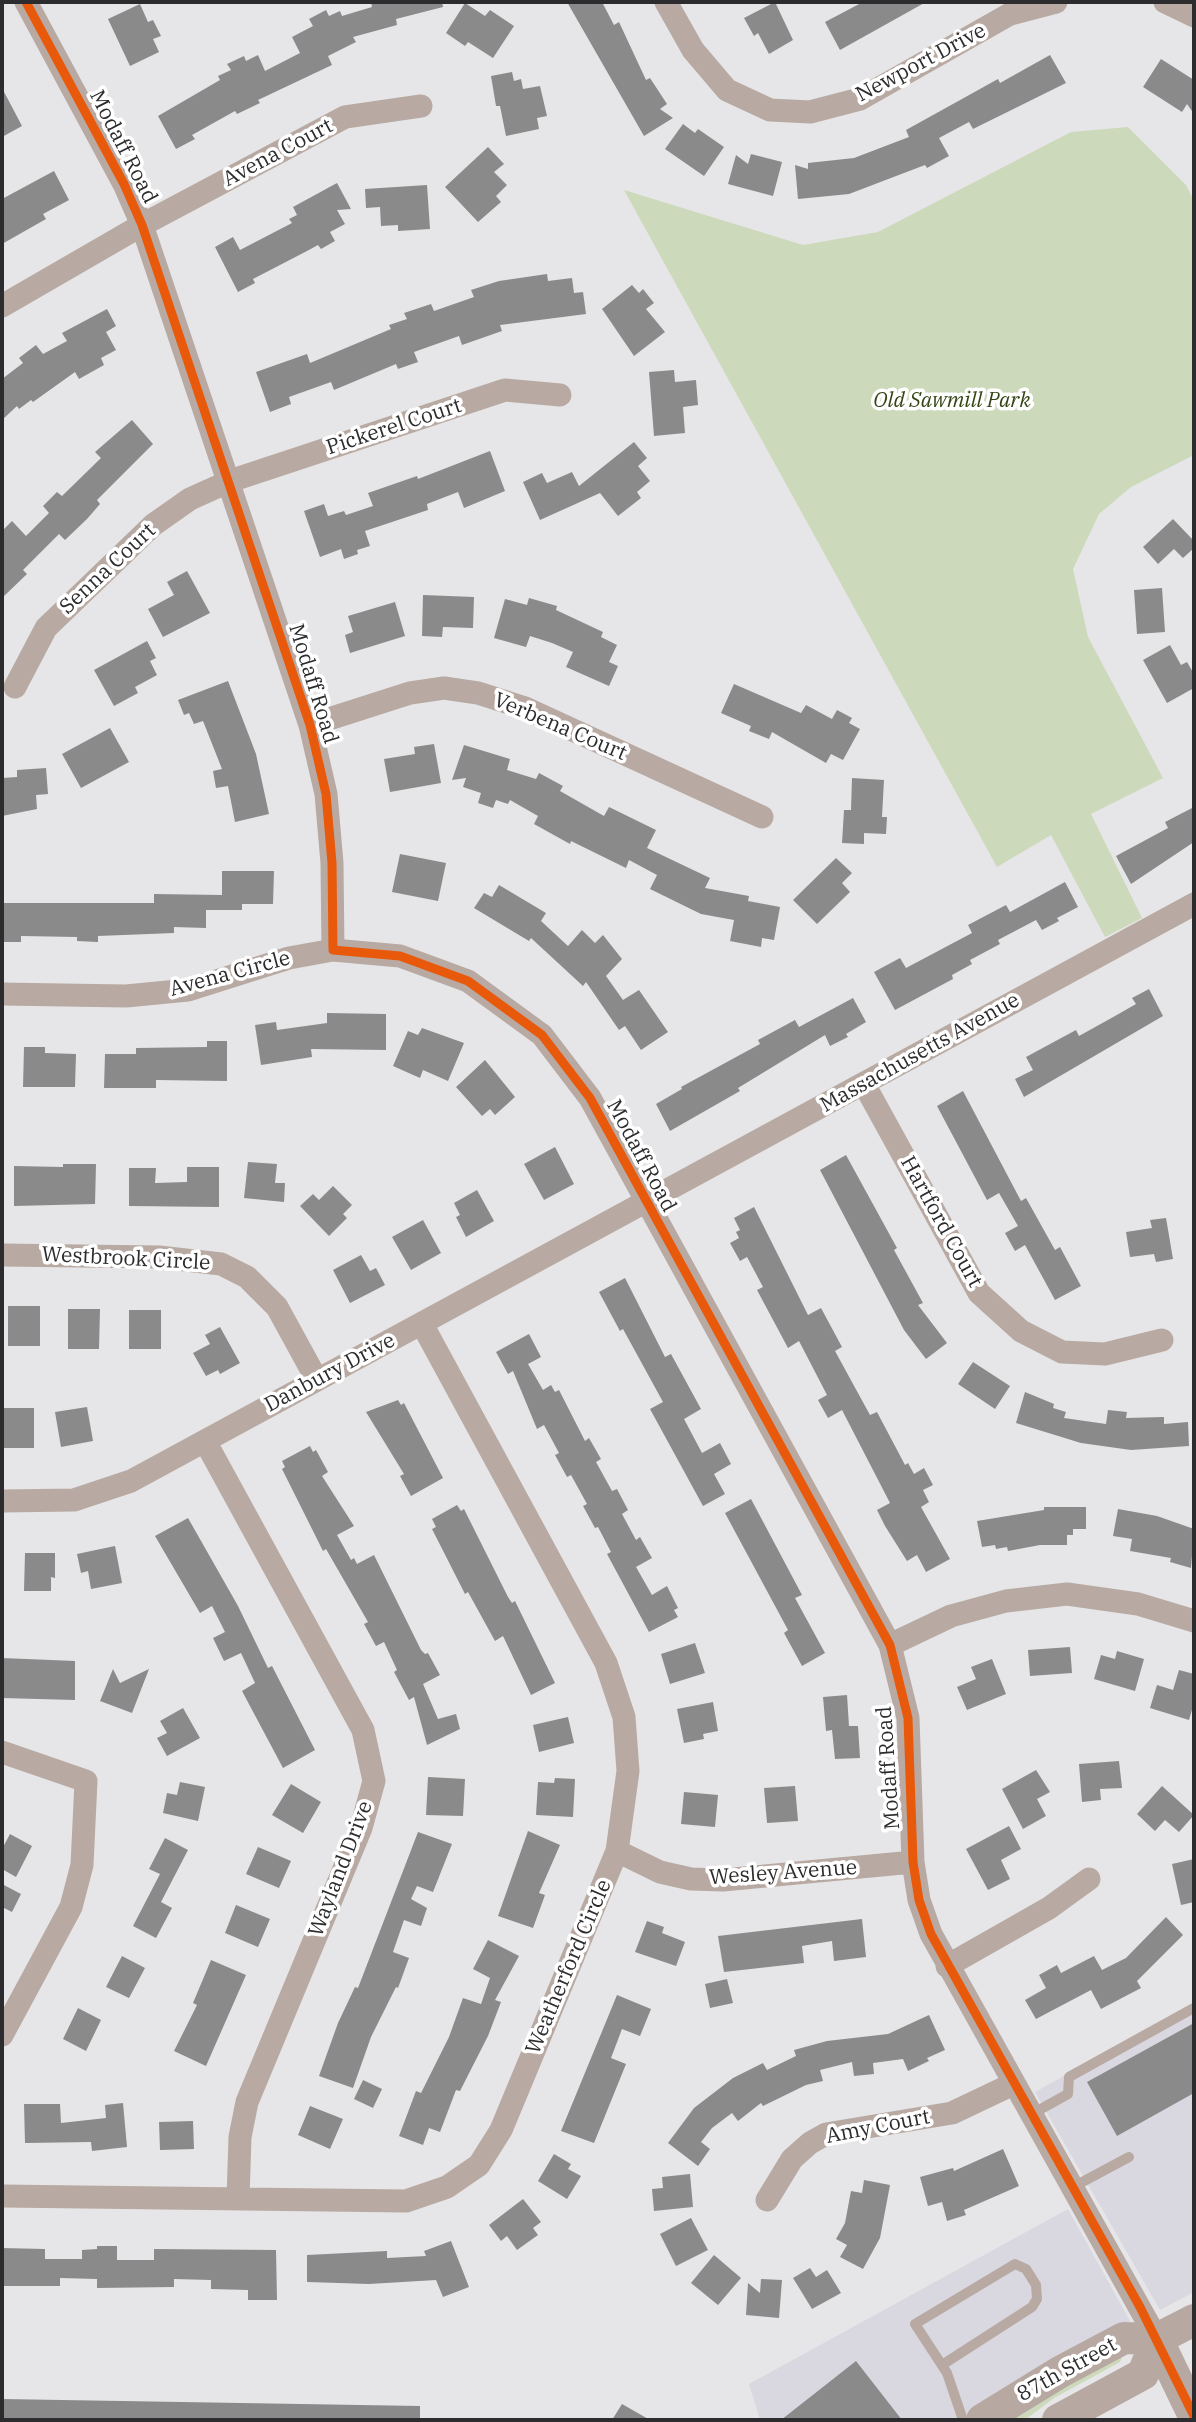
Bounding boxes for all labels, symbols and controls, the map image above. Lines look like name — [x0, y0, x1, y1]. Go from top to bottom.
street label: Newport Drive — [852, 18, 990, 108]
street label: Modaff Road — [84, 86, 162, 208]
street label: Avena Court — [219, 113, 337, 193]
park label: Old Sawmill Park — [873, 388, 1031, 414]
street label: Pickerel Court — [323, 393, 465, 461]
street label: Senna Court — [55, 518, 161, 620]
street label: Modaff Road — [283, 621, 343, 747]
street label: Verbena Court — [490, 688, 630, 766]
street label: Avena Circle — [167, 946, 293, 1002]
street label: Massachusetts Avenue — [816, 988, 1024, 1118]
street label: Modaff Road — [601, 1095, 681, 1217]
street label: Hartford Court — [895, 1152, 987, 1292]
street label: Westbrook Circle — [41, 1242, 211, 1276]
street label: Danbury Drive — [260, 1328, 400, 1418]
street label: Modaff Road — [872, 1705, 906, 1831]
street label: Wayland Drive — [304, 1798, 378, 1940]
street label: Wesley Avenue — [708, 1855, 858, 1891]
street label: Weatherford Circle — [521, 1876, 617, 2058]
street label: Amy Court — [824, 2105, 932, 2149]
street label: 87th Street — [1013, 2332, 1121, 2408]

